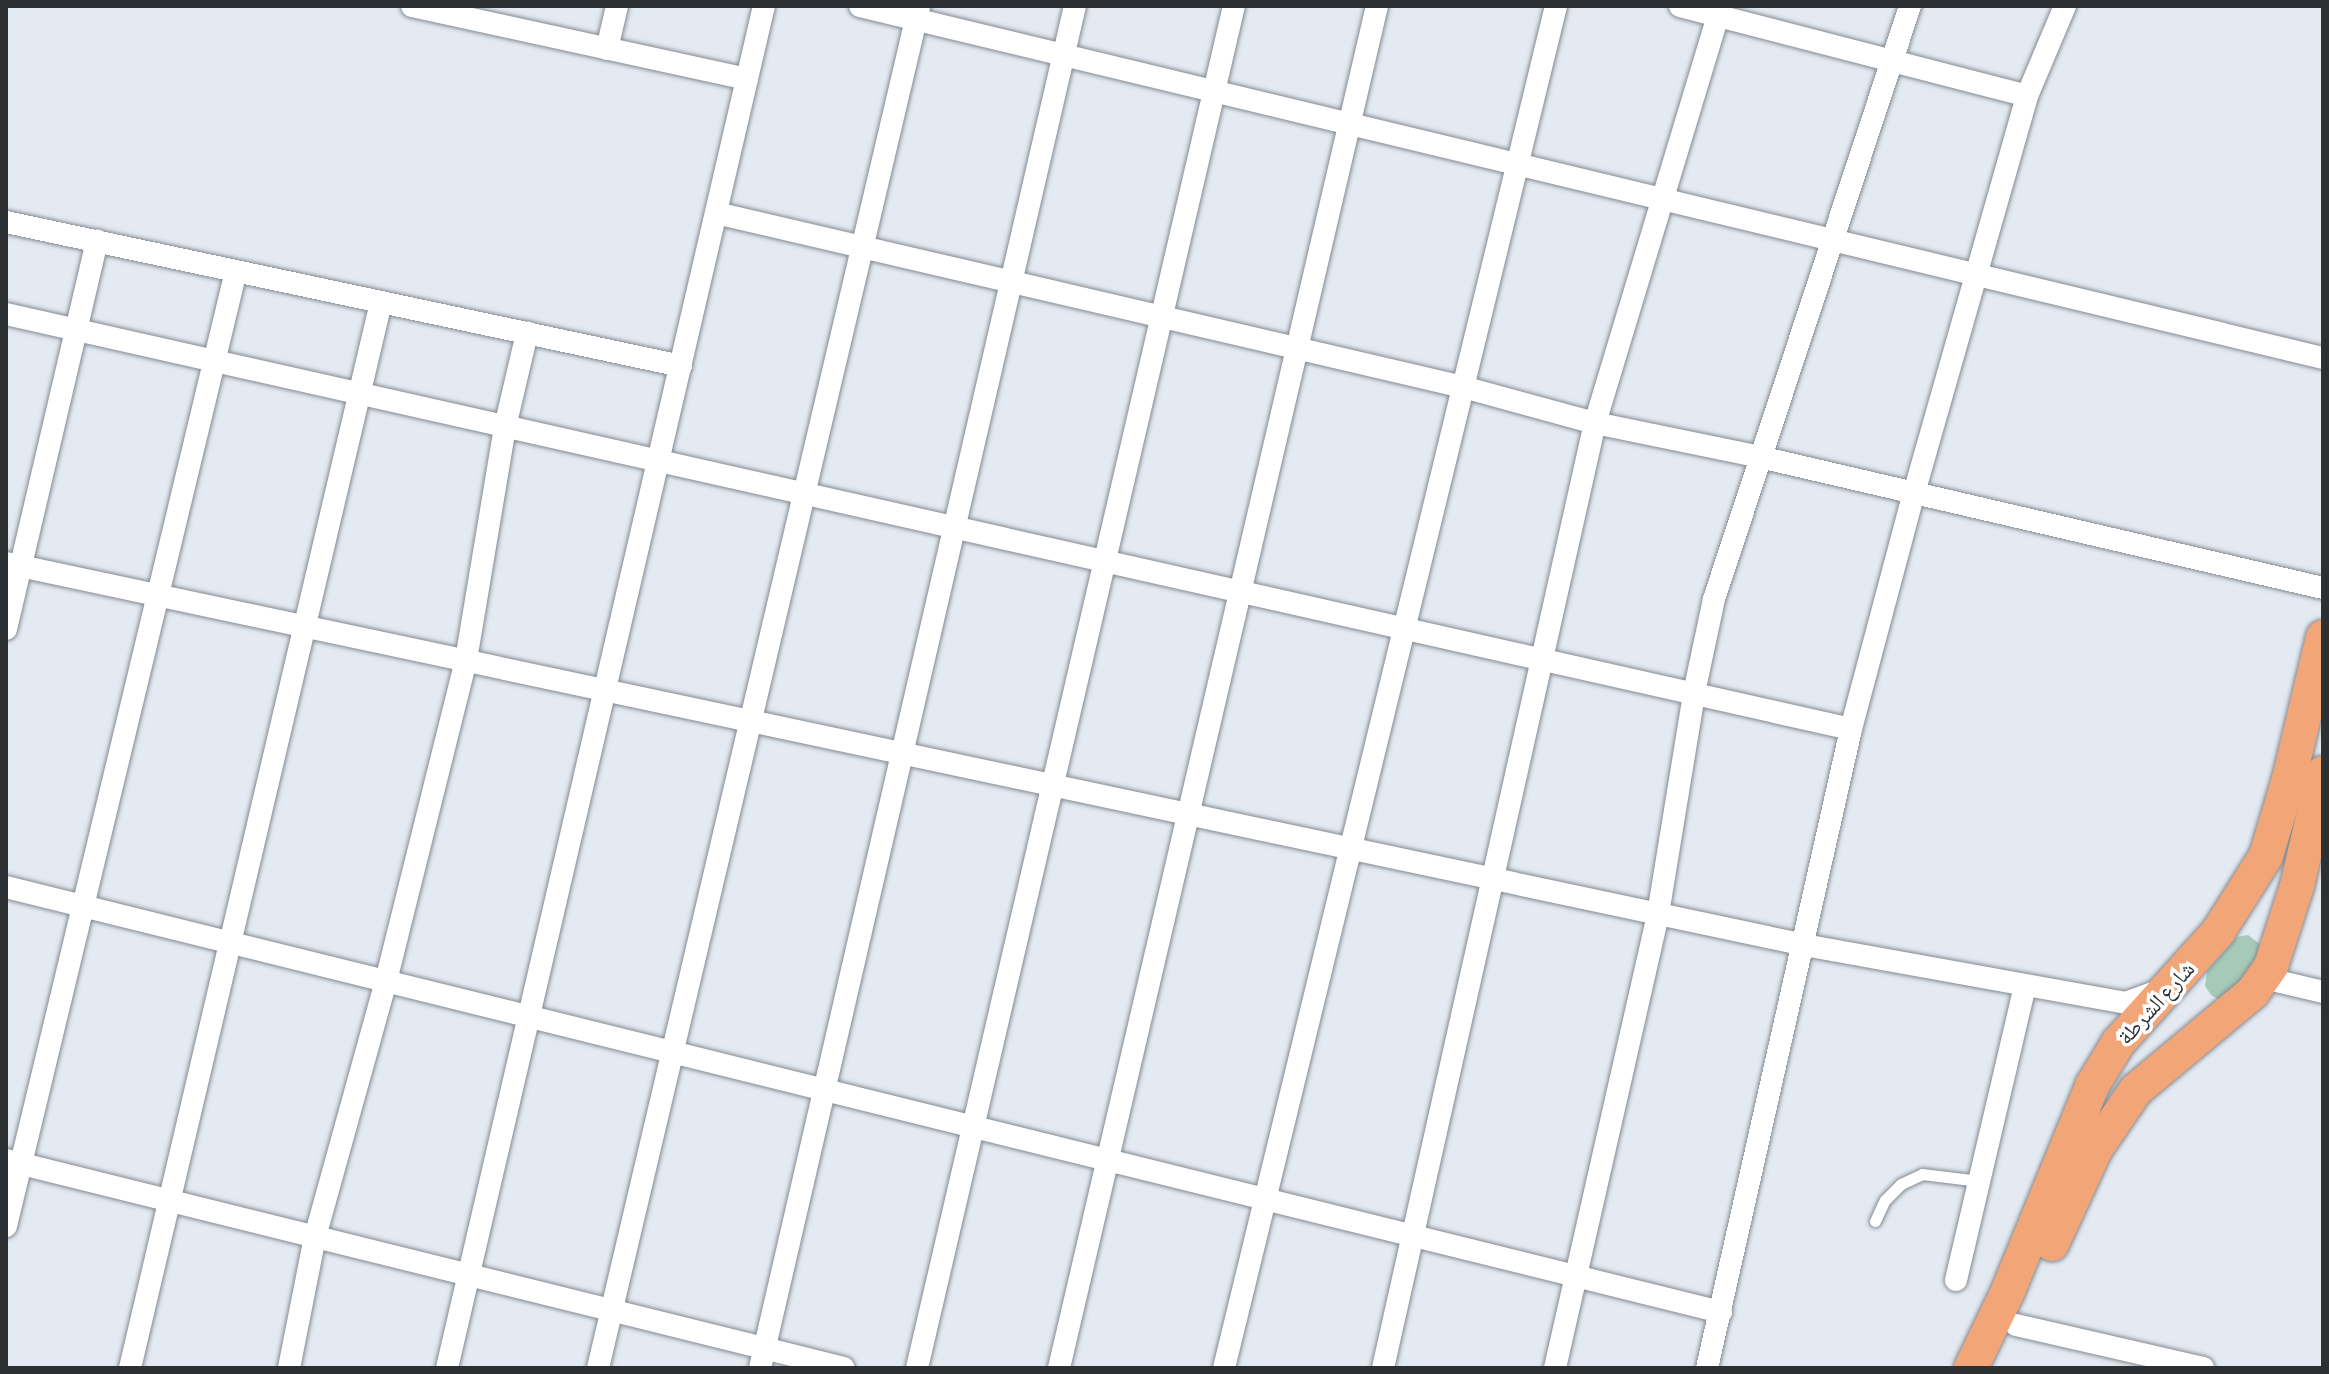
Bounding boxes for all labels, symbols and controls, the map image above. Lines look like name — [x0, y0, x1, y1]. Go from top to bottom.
street label: شارع الشرطة — [2112, 956, 2200, 1050]

